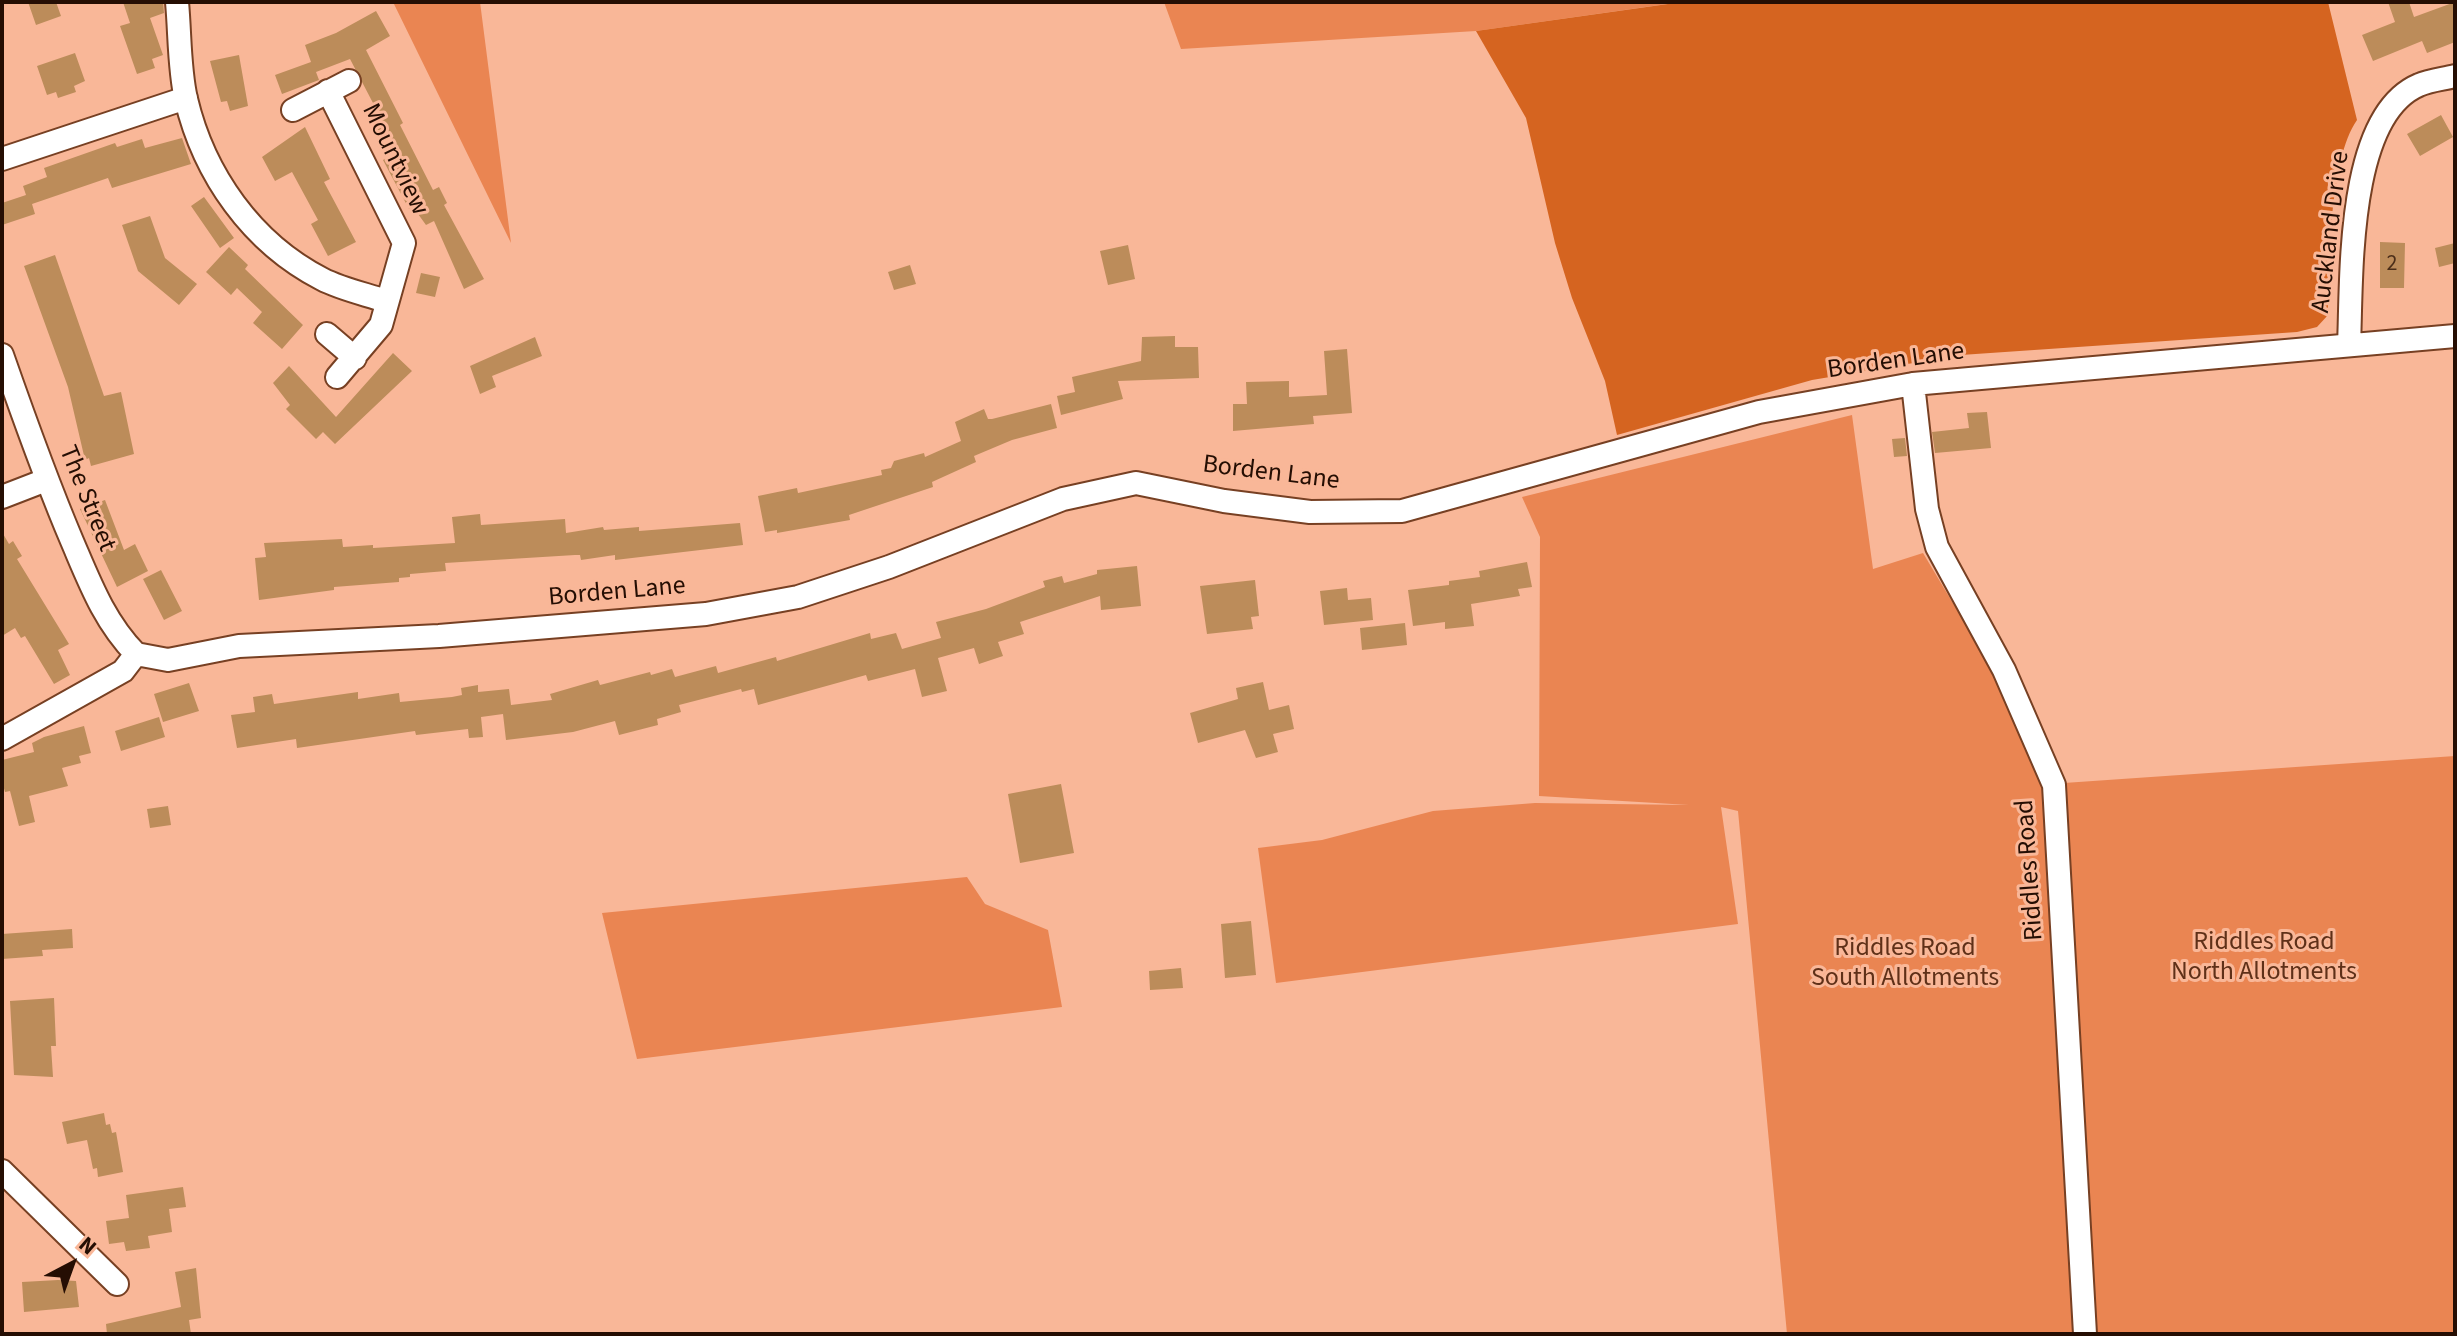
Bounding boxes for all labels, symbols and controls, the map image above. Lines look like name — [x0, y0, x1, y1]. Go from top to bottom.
street label: Mountview — [354, 99, 434, 221]
street label: Auckland Drive — [2307, 149, 2357, 315]
house number: 2 — [2387, 252, 2397, 278]
street label: Borden Lane — [1826, 337, 1966, 387]
street label: The Street — [51, 442, 121, 556]
street label: Borden Lane — [1201, 450, 1341, 498]
street label: Borden Lane — [547, 571, 687, 615]
street label: Riddles Road — [2011, 798, 2051, 942]
park label: Riddles Road North Allotments — [2171, 927, 2357, 988]
park label: Riddles Road South Allotments — [1811, 933, 1999, 994]
north arrow — [32, 1224, 112, 1304]
text: N — [72, 1229, 104, 1263]

